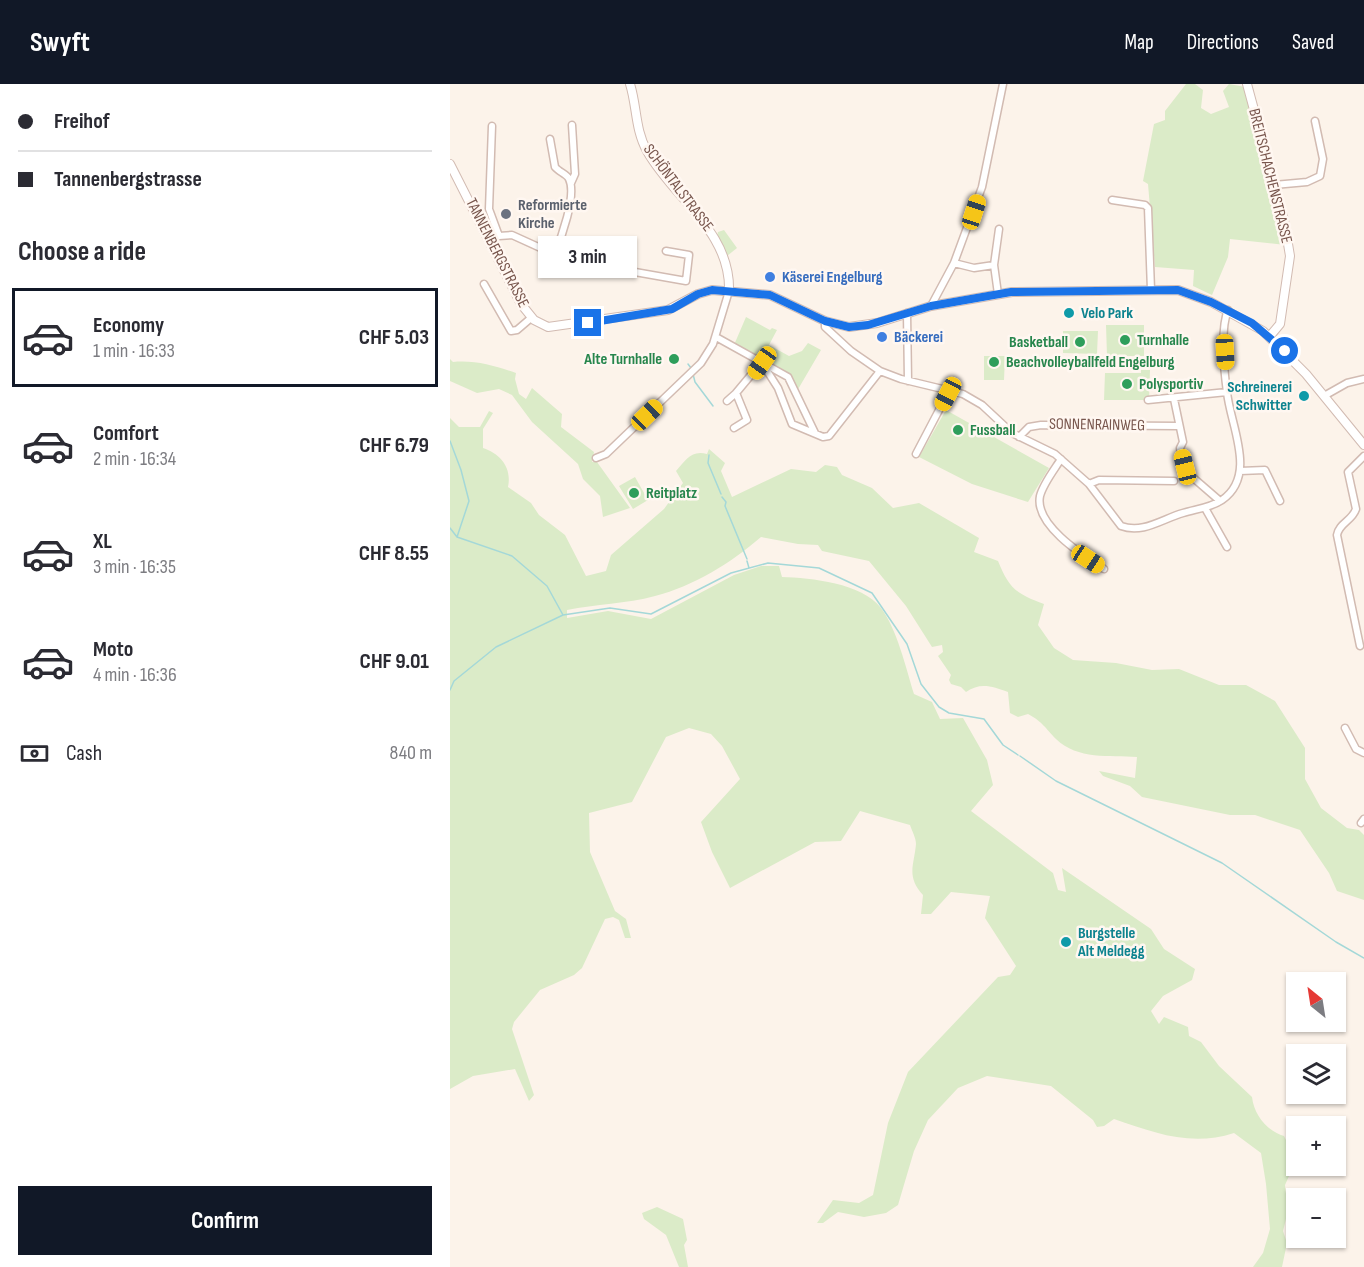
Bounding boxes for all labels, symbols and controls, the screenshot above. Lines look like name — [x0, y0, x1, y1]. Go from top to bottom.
text: Swyft — [30, 26, 90, 59]
text: Map — [1124, 30, 1154, 55]
text: Directions — [1187, 30, 1259, 55]
text: Saved — [1292, 30, 1334, 55]
street label: BREITSCHACHENSTRASSE — [1244, 107, 1296, 245]
text: Freihof — [54, 108, 110, 135]
street label: SCHÖNTALSTRASSE — [639, 140, 717, 236]
text: Tannenbergstrasse — [54, 166, 202, 193]
car — [960, 192, 988, 232]
street label: TANNENBERGSTRASSE — [461, 195, 533, 311]
place label: Reformierte Kirche — [518, 196, 587, 233]
marker: Reformierte Kirche — [499, 207, 513, 221]
text: Choose a ride — [18, 236, 146, 268]
callout: 3 min — [538, 236, 638, 278]
text: 3 min — [568, 245, 607, 269]
place label: Käserei Engelburg — [782, 268, 883, 287]
marker: Käserei Engelburg — [763, 270, 777, 284]
place label: Velo Park — [1081, 304, 1133, 323]
marker: Velo Park — [1062, 306, 1076, 320]
route end — [574, 309, 601, 336]
icon: car — [21, 311, 75, 365]
text: Economy — [93, 312, 164, 339]
text: CHF 5.03 — [359, 324, 429, 351]
place label: Bäckerei — [894, 328, 943, 347]
marker: Bäckerei — [875, 330, 889, 344]
place label: Turnhalle — [1137, 331, 1189, 350]
place label: Basketball — [1009, 333, 1068, 352]
marker: Turnhalle — [1118, 333, 1132, 347]
car — [1215, 334, 1235, 370]
marker: Basketball — [1073, 335, 1087, 349]
route start — [1271, 337, 1298, 364]
text: 1 min · 16:33 — [93, 339, 175, 363]
car — [744, 343, 780, 383]
place label: Alte Turnhalle — [583, 350, 662, 369]
marker: Alte Turnhalle — [667, 352, 681, 366]
place label: Beachvolleyballfeld Engelburg — [1006, 353, 1175, 372]
marker: Beachvolleyballfeld Engelburg — [987, 355, 1001, 369]
car — [932, 374, 964, 414]
place label: Polysportiv — [1139, 375, 1204, 394]
marker: Polysportiv — [1120, 377, 1134, 391]
place label: Schreinerei Schwitter — [1227, 378, 1292, 415]
marker: Schreinerei Schwitter — [1297, 389, 1311, 403]
car — [628, 396, 666, 434]
street label: SONNENRAINWEG — [1049, 415, 1145, 435]
icon: car — [21, 419, 75, 473]
text: Comfort — [93, 420, 159, 447]
place label: Fussball — [970, 421, 1016, 440]
marker: Fussball — [951, 423, 965, 437]
text: CHF 6.79 — [359, 432, 429, 459]
text: 2 min · 16:34 — [93, 447, 176, 471]
car — [1172, 447, 1198, 487]
place label: Reitplatz — [646, 484, 697, 503]
marker: Reitplatz — [627, 486, 641, 500]
icon: car — [21, 527, 75, 581]
text: XL — [93, 528, 112, 555]
text: CHF 8.55 — [359, 540, 429, 567]
car — [1068, 542, 1108, 576]
text: 3 min · 16:35 — [93, 555, 176, 579]
icon: car — [21, 635, 75, 689]
text: Moto — [93, 636, 133, 663]
text: CHF 9.01 — [360, 648, 429, 675]
text: 4 min · 16:36 — [93, 663, 177, 687]
icon: cash — [18, 737, 51, 770]
text: Cash — [66, 740, 102, 767]
text: 840 m — [390, 741, 432, 765]
place label: Burgstelle Alt Meldegg — [1077, 924, 1145, 961]
marker: Burgstelle Alt Meldegg — [1059, 935, 1073, 949]
north arrow — [1286, 972, 1346, 1032]
map controls — [1286, 972, 1346, 1248]
button: layers — [1286, 1044, 1346, 1104]
button: + — [1286, 1116, 1346, 1176]
button: Confirm — [18, 1186, 432, 1255]
button: − — [1286, 1188, 1346, 1248]

